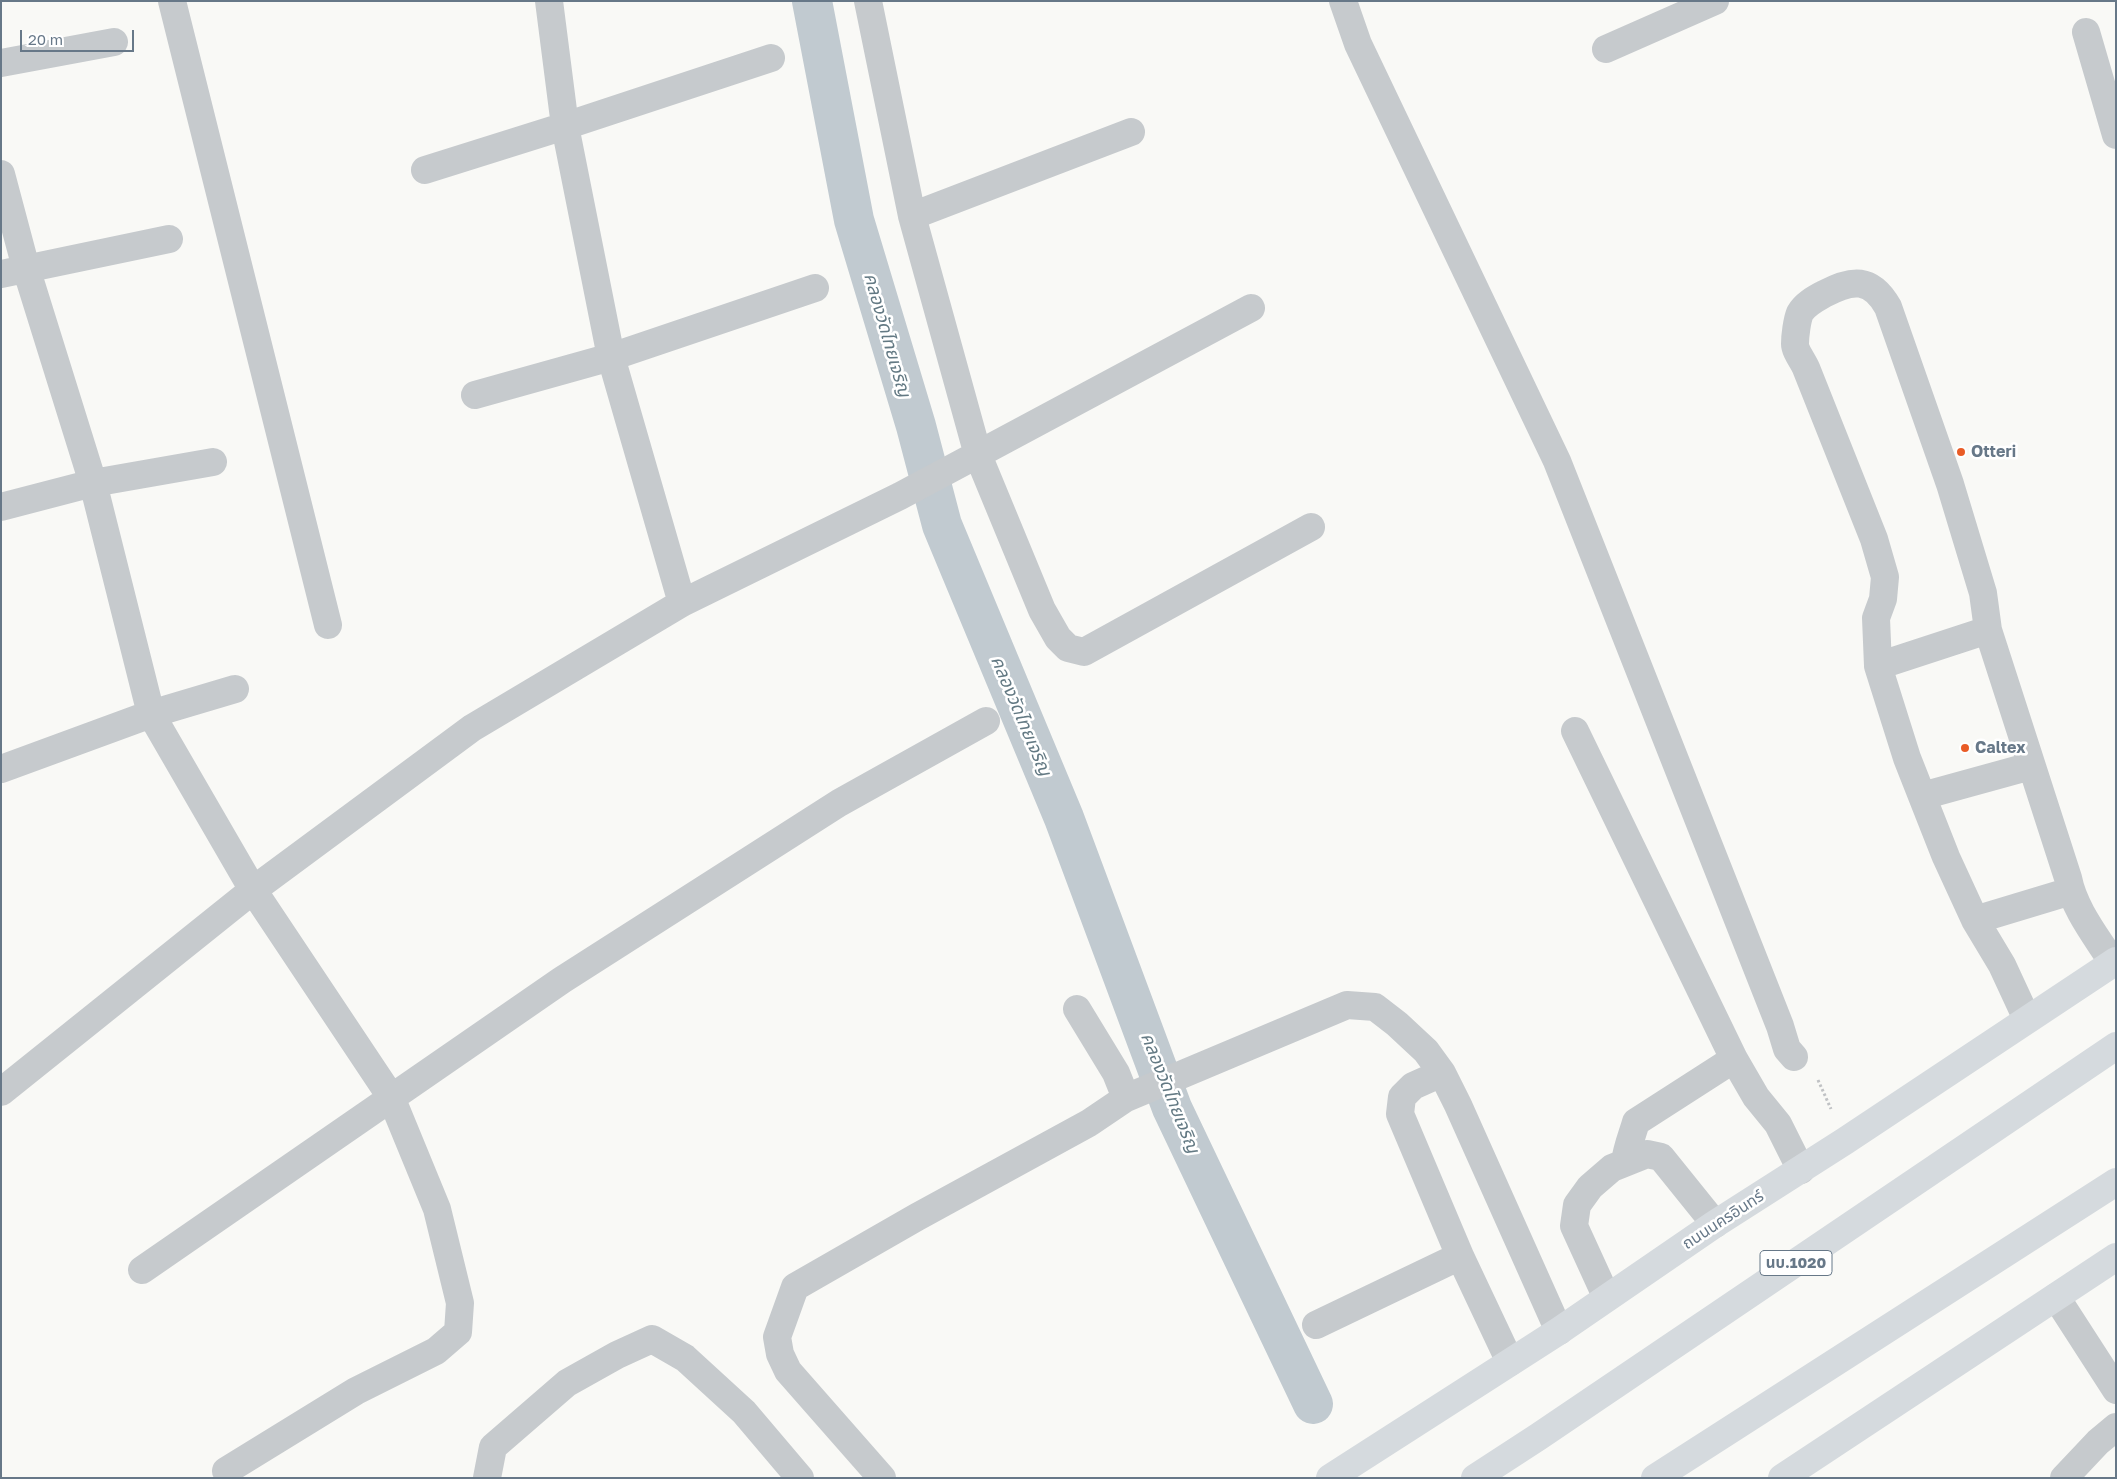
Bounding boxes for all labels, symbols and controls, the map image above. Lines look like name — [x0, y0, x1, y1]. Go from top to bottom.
scale bar — [22, 20, 136, 52]
text: 20 m — [28, 30, 63, 48]
water label: คลองวัดไทยเจริญ — [859, 271, 915, 399]
place label: Otteri — [1971, 442, 2016, 462]
marker: Otteri — [1955, 446, 1967, 458]
water label: คลองวัดไทยเจริญ — [986, 653, 1056, 779]
place label: Caltex — [1975, 738, 2025, 758]
marker: Caltex — [1959, 742, 1971, 754]
water label: คลองวัดไทยเจริญ — [1136, 1030, 1204, 1156]
street label: ถนนนครอินทร์ — [1679, 1187, 1767, 1253]
road number: นบ.1020 — [1760, 1250, 1832, 1276]

